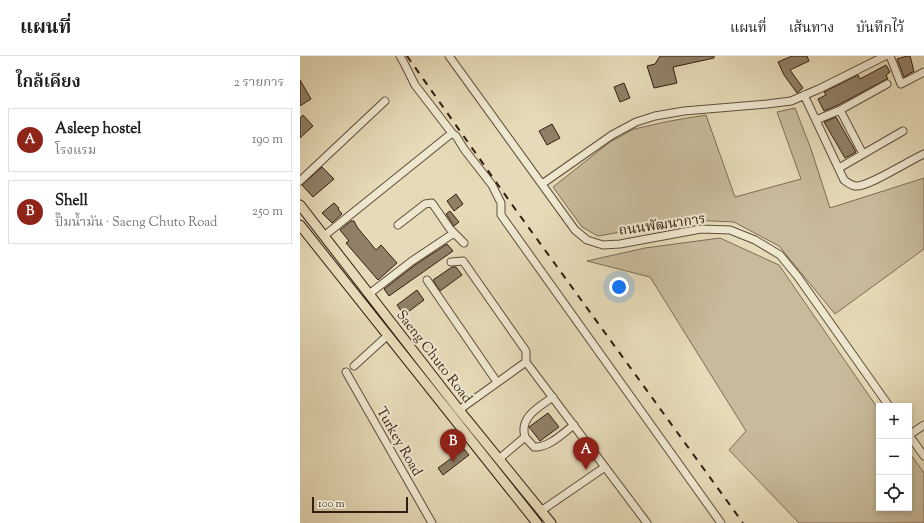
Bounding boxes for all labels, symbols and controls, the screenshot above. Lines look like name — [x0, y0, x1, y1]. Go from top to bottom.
text: แผนที่ — [20, 15, 71, 42]
text: แผนที่ — [730, 19, 767, 39]
text: เส้นทาง — [789, 19, 834, 39]
text: บันทึกไว้ — [856, 19, 904, 39]
text: ใกล้เคียง — [16, 71, 81, 95]
text: 2 รายการ — [234, 74, 284, 92]
text: Asleep hostel — [55, 119, 141, 140]
text: A — [25, 131, 35, 149]
text: 190 m — [252, 131, 283, 149]
text: โรงแรม — [55, 142, 96, 160]
text: Shell — [55, 191, 88, 212]
text: B — [26, 203, 34, 221]
text: 250 m — [252, 203, 283, 221]
street label: ถนนพัฒนาการ — [617, 210, 707, 242]
text: ปั๊มน้ำมัน · Saeng Chuto Road — [55, 214, 217, 232]
your location — [609, 277, 629, 297]
street label: Saeng Chuto Road — [391, 306, 476, 408]
map controls — [876, 403, 912, 511]
button: + — [876, 403, 912, 439]
street label: Turkey Road — [370, 404, 426, 480]
pin: B — [440, 429, 466, 462]
pin: A — [573, 437, 599, 470]
button: − — [876, 439, 912, 475]
button: locate — [876, 475, 912, 511]
scale bar — [312, 495, 408, 514]
text: 100 m — [318, 496, 345, 512]

